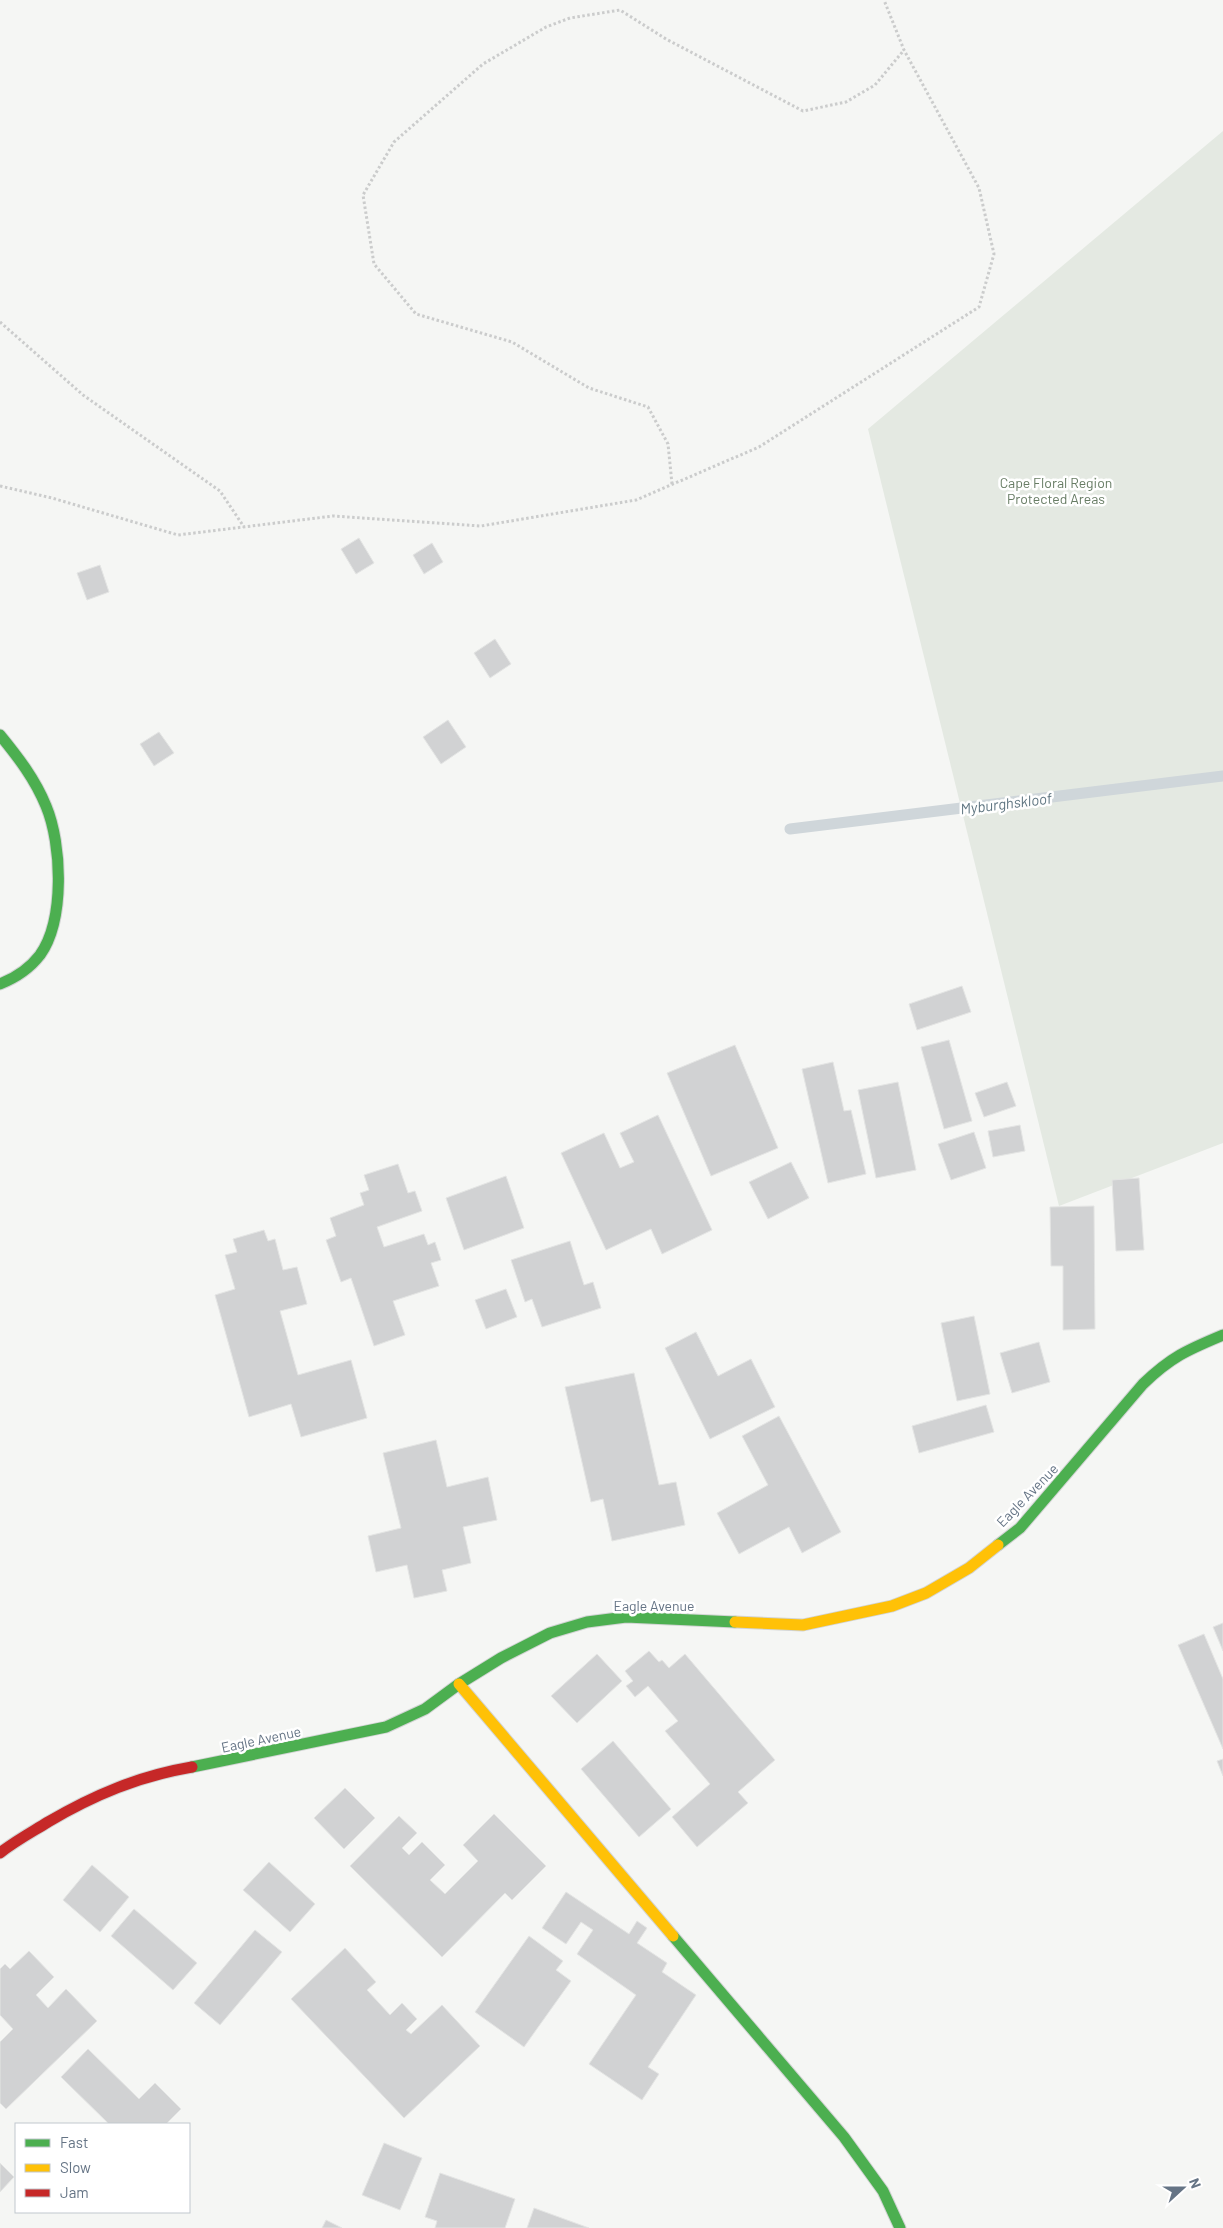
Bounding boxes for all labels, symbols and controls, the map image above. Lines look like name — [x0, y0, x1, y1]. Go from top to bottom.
park label: Cape Floral Region Protected Areas — [1000, 474, 1112, 507]
water label: Myburghskloof — [959, 788, 1054, 818]
street label: Eagle Avenue — [993, 1460, 1061, 1530]
street label: Eagle Avenue — [613, 1597, 695, 1614]
street label: Eagle Avenue — [220, 1722, 302, 1756]
legend — [15, 2123, 190, 2213]
text: Fast — [60, 2133, 88, 2151]
text: Slow — [60, 2158, 91, 2176]
north arrow — [1158, 2163, 1208, 2213]
text: N — [1186, 2176, 1205, 2191]
text: Jam — [60, 2183, 89, 2201]

